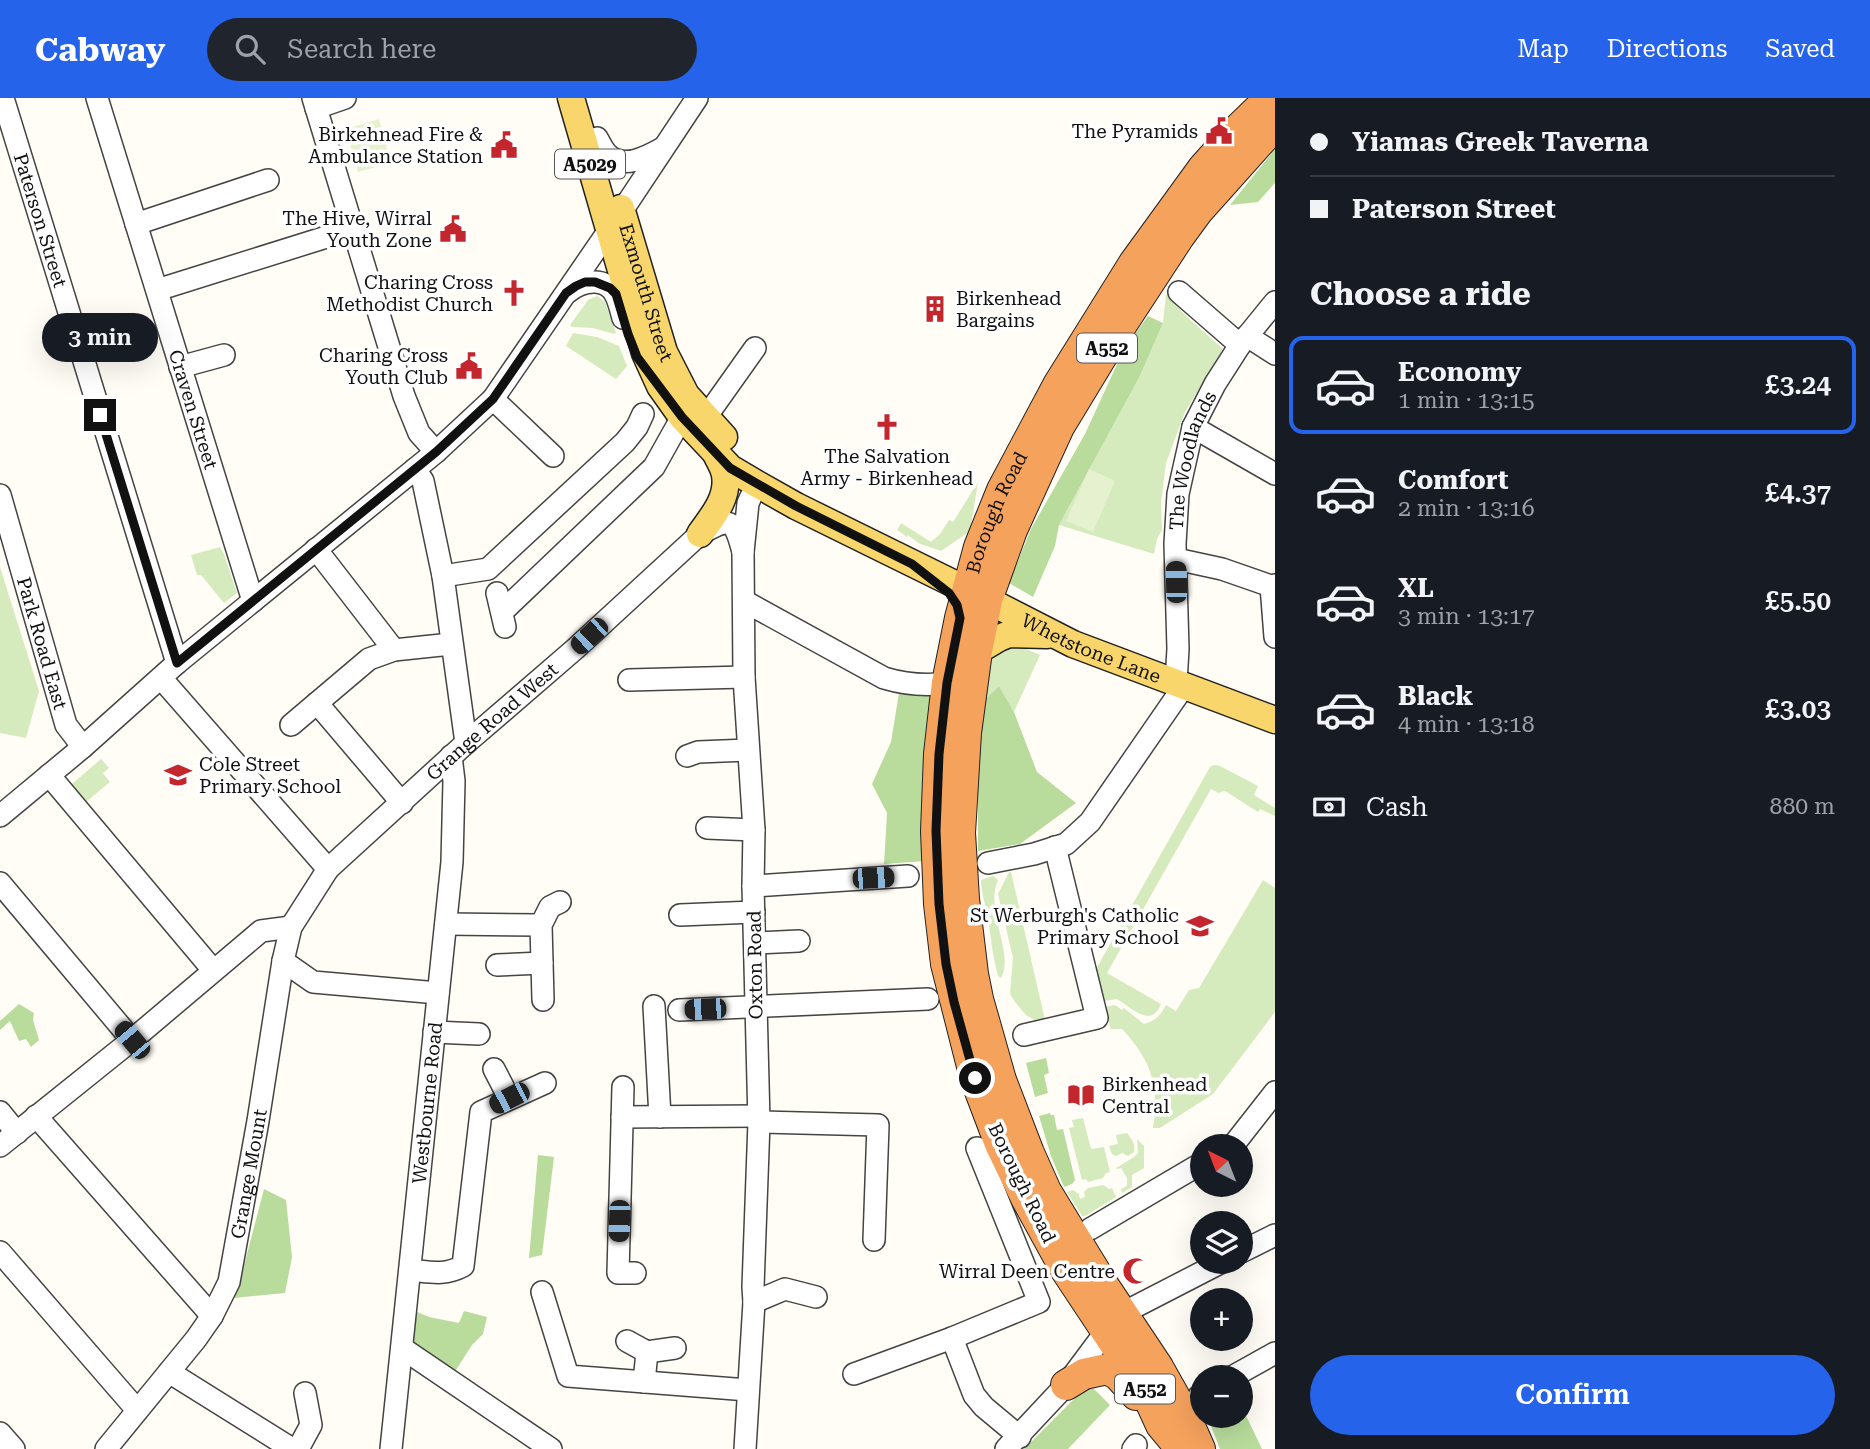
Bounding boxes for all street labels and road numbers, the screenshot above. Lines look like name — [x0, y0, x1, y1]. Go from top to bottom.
street label: Paterson Street — [9, 150, 72, 290]
road number: A5029 — [555, 150, 625, 178]
street label: Exmouth Street — [615, 221, 678, 365]
road number: A552 — [1077, 334, 1137, 362]
street label: Craven Street — [164, 347, 223, 472]
street label: The Woodlands — [1164, 387, 1221, 531]
street label: Borough Road — [961, 448, 1032, 576]
street label: Park Road East — [13, 574, 72, 712]
street label: Whetstone Lane — [1018, 608, 1164, 688]
street label: Grange Road West — [421, 658, 562, 785]
street label: Oxton Road — [743, 910, 767, 1020]
street label: Westbourne Road — [407, 1021, 447, 1185]
street label: Grange Mount — [225, 1107, 271, 1241]
street label: Borough Road — [983, 1119, 1061, 1247]
road number: A552 — [1115, 1374, 1175, 1404]

